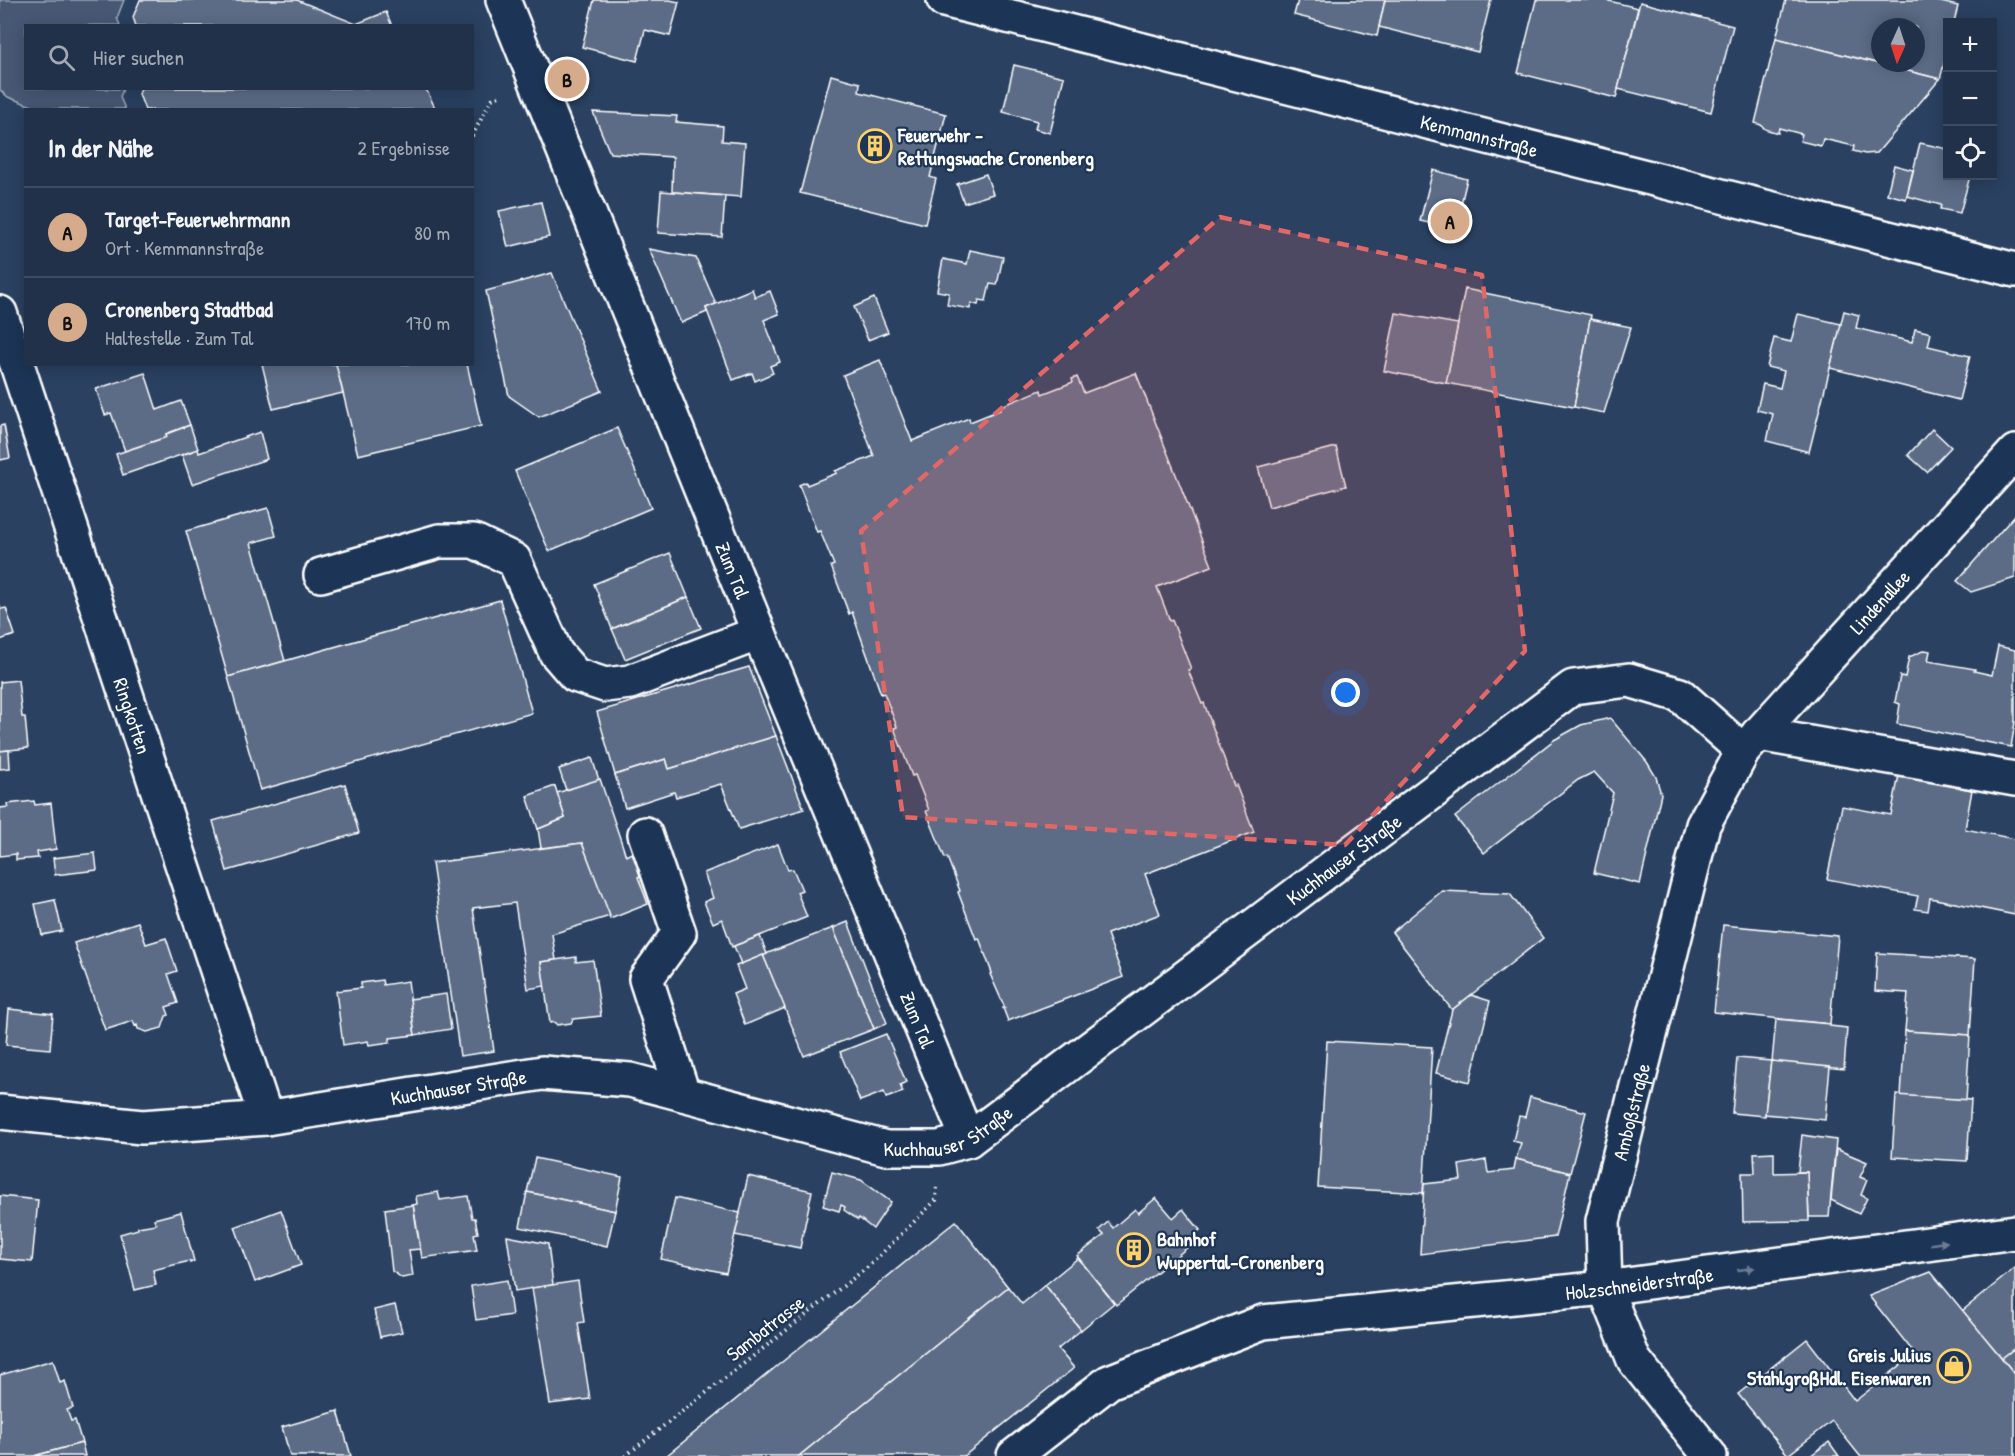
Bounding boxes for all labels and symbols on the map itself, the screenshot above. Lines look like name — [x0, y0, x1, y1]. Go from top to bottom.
north arrow — [1871, 18, 1925, 72]
pin: B — [548, 56, 586, 101]
street label: Kemmannstraße — [1418, 107, 1541, 163]
place label: Feuerwehr - Rettungswache Cronenberg — [897, 121, 1094, 172]
building icon: Feuerwehr - Rettungswache Cronenberg — [857, 128, 893, 164]
pin: A — [1430, 198, 1470, 244]
street label: Zum Tal — [710, 538, 757, 603]
street label: Lindenallee — [1843, 563, 1915, 639]
street label: Ringkotten — [108, 674, 158, 757]
your location — [1331, 678, 1360, 707]
street label: Kuchhauser Straße — [1280, 807, 1406, 911]
street label: Zum Tal — [895, 987, 942, 1053]
street label: Amboßstraße — [1605, 1060, 1656, 1163]
street label: Kuchhauser Straße — [389, 1062, 528, 1111]
street label: Kuchhauser Straße — [884, 1098, 1017, 1162]
place label: Bahnhof Wuppertal-Cronenberg — [1157, 1225, 1324, 1276]
building icon: Bahnhof Wuppertal-Cronenberg — [1116, 1232, 1152, 1268]
one-way arrow — [1930, 1238, 1949, 1247]
street label: Holzschneiderstraße — [1564, 1260, 1715, 1305]
one-way arrow — [1737, 1264, 1756, 1273]
street label: Sambatrasse — [720, 1289, 810, 1367]
place label: Greis Julius StahlgroßHdl. Eisenwaren — [1747, 1341, 1931, 1392]
shop icon: Greis Julius StahlgroßHdl. Eisenwaren — [1936, 1348, 1972, 1384]

